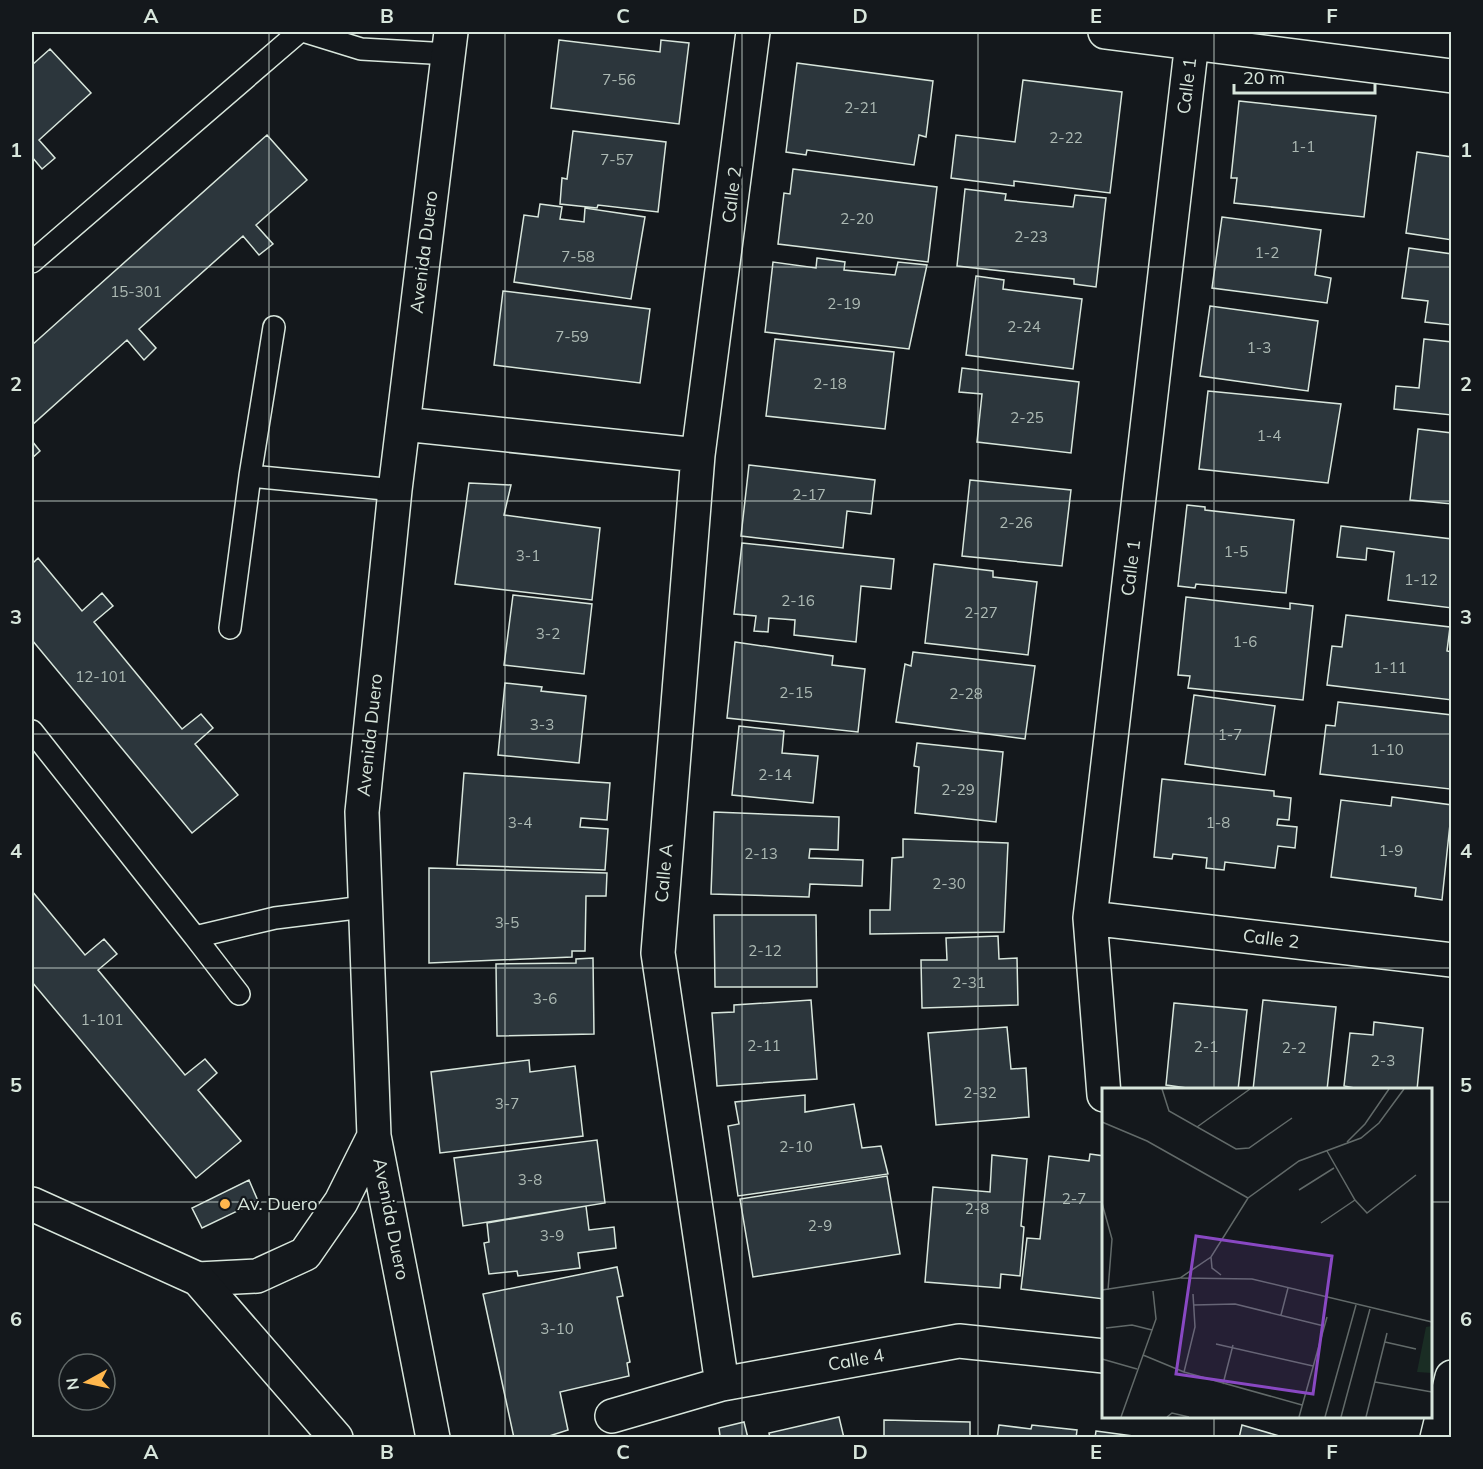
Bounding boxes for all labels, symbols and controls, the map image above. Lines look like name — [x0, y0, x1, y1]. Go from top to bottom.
text: A — [144, 3, 159, 28]
text: B — [380, 3, 394, 28]
text: C — [616, 3, 630, 28]
text: D — [852, 3, 868, 28]
text: E — [1090, 3, 1102, 28]
text: F — [1326, 3, 1338, 28]
street label: Calle 1 — [1172, 56, 1201, 115]
scale bar — [1234, 57, 1375, 95]
text: 20 m — [1243, 66, 1285, 89]
house number: 7-56 — [602, 70, 636, 89]
house number: 2-21 — [844, 98, 878, 117]
house number: 2-22 — [1049, 128, 1083, 147]
text: 1 — [10, 137, 22, 162]
house number: 1-1 — [1291, 137, 1315, 156]
text: 1 — [1460, 137, 1472, 162]
house number: 7-57 — [600, 150, 634, 169]
street label: Calle 2 — [717, 165, 746, 224]
street label: Avenida Duero — [405, 189, 442, 315]
house number: 2-20 — [840, 209, 874, 228]
house number: 2-23 — [1014, 227, 1048, 246]
house number: 1-2 — [1255, 243, 1279, 262]
house number: 7-58 — [561, 247, 595, 266]
house number: 15-301 — [110, 282, 162, 301]
house number: 2-19 — [827, 294, 861, 313]
house number: 2-24 — [1007, 317, 1041, 336]
house number: 7-59 — [555, 327, 589, 346]
house number: 1-3 — [1247, 338, 1271, 357]
text: 2 — [10, 371, 22, 396]
text: 2 — [1460, 371, 1472, 396]
house number: 2-18 — [813, 374, 847, 393]
house number: 2-25 — [1010, 408, 1044, 427]
house number: 1-4 — [1257, 426, 1281, 445]
house number: 2-17 — [792, 485, 826, 504]
house number: 2-26 — [999, 513, 1033, 532]
street label: Calle 1 — [1116, 538, 1145, 597]
house number: 1-5 — [1224, 542, 1248, 561]
house number: 3-1 — [516, 546, 540, 565]
house number: 1-12 — [1404, 570, 1438, 589]
house number: 2-16 — [781, 591, 815, 610]
house number: 2-27 — [964, 603, 998, 622]
text: 3 — [10, 604, 22, 629]
text: 3 — [1460, 604, 1472, 629]
house number: 3-2 — [536, 624, 560, 643]
house number: 1-6 — [1233, 632, 1257, 651]
house number: 1-11 — [1373, 658, 1407, 677]
house number: 12-101 — [75, 667, 127, 686]
street label: Avenida Duero — [352, 672, 387, 798]
house number: 2-15 — [779, 683, 813, 702]
house number: 2-28 — [949, 684, 983, 703]
house number: 3-3 — [530, 715, 554, 734]
house number: 1-7 — [1218, 725, 1242, 744]
house number: 1-10 — [1370, 740, 1404, 759]
house number: 2-14 — [758, 765, 792, 784]
house number: 2-29 — [941, 780, 975, 799]
house number: 3-4 — [508, 813, 532, 832]
house number: 1-8 — [1206, 813, 1230, 832]
text: 4 — [10, 838, 22, 863]
text: 4 — [1460, 838, 1472, 863]
house number: 1-9 — [1379, 841, 1403, 860]
street label: Calle A — [649, 843, 678, 903]
house number: 2-13 — [744, 844, 778, 863]
house number: 2-30 — [932, 874, 966, 893]
house number: 3-5 — [495, 913, 519, 932]
street label: Calle 2 — [1242, 924, 1301, 953]
house number: 2-12 — [748, 941, 782, 960]
house number: 2-31 — [952, 973, 986, 992]
house number: 3-6 — [533, 989, 557, 1008]
house number: 1-101 — [81, 1010, 123, 1029]
house number: 2-11 — [747, 1036, 781, 1055]
house number: 2-1 — [1194, 1037, 1218, 1056]
house number: 2-2 — [1282, 1038, 1306, 1057]
house number: 2-3 — [1371, 1051, 1395, 1070]
text: 5 — [10, 1072, 22, 1097]
text: 5 — [1460, 1072, 1472, 1097]
house number: 2-32 — [963, 1083, 997, 1102]
inset map — [1102, 1088, 1432, 1418]
house number: 3-7 — [495, 1094, 519, 1113]
house number: 2-10 — [779, 1137, 813, 1156]
street label: Avenida Duero — [368, 1156, 415, 1282]
house number: 3-8 — [518, 1170, 542, 1189]
house number: 2-7 — [1062, 1189, 1086, 1208]
place label: Av. Duero — [237, 1192, 318, 1215]
marker: Av. Duero — [218, 1197, 232, 1211]
house number: 2-8 — [965, 1199, 989, 1218]
house number: 2-9 — [808, 1216, 832, 1235]
house number: 3-9 — [540, 1226, 564, 1245]
text: 6 — [10, 1306, 22, 1331]
text: 6 — [1460, 1306, 1472, 1331]
house number: 3-10 — [540, 1319, 574, 1338]
street label: Calle 4 — [826, 1343, 886, 1376]
north arrow — [57, 1352, 117, 1412]
text: N — [61, 1377, 83, 1391]
text: A — [144, 1439, 159, 1464]
text: B — [380, 1439, 394, 1464]
text: C — [616, 1439, 630, 1464]
text: D — [852, 1439, 868, 1464]
text: E — [1090, 1439, 1102, 1464]
text: F — [1326, 1439, 1338, 1464]

